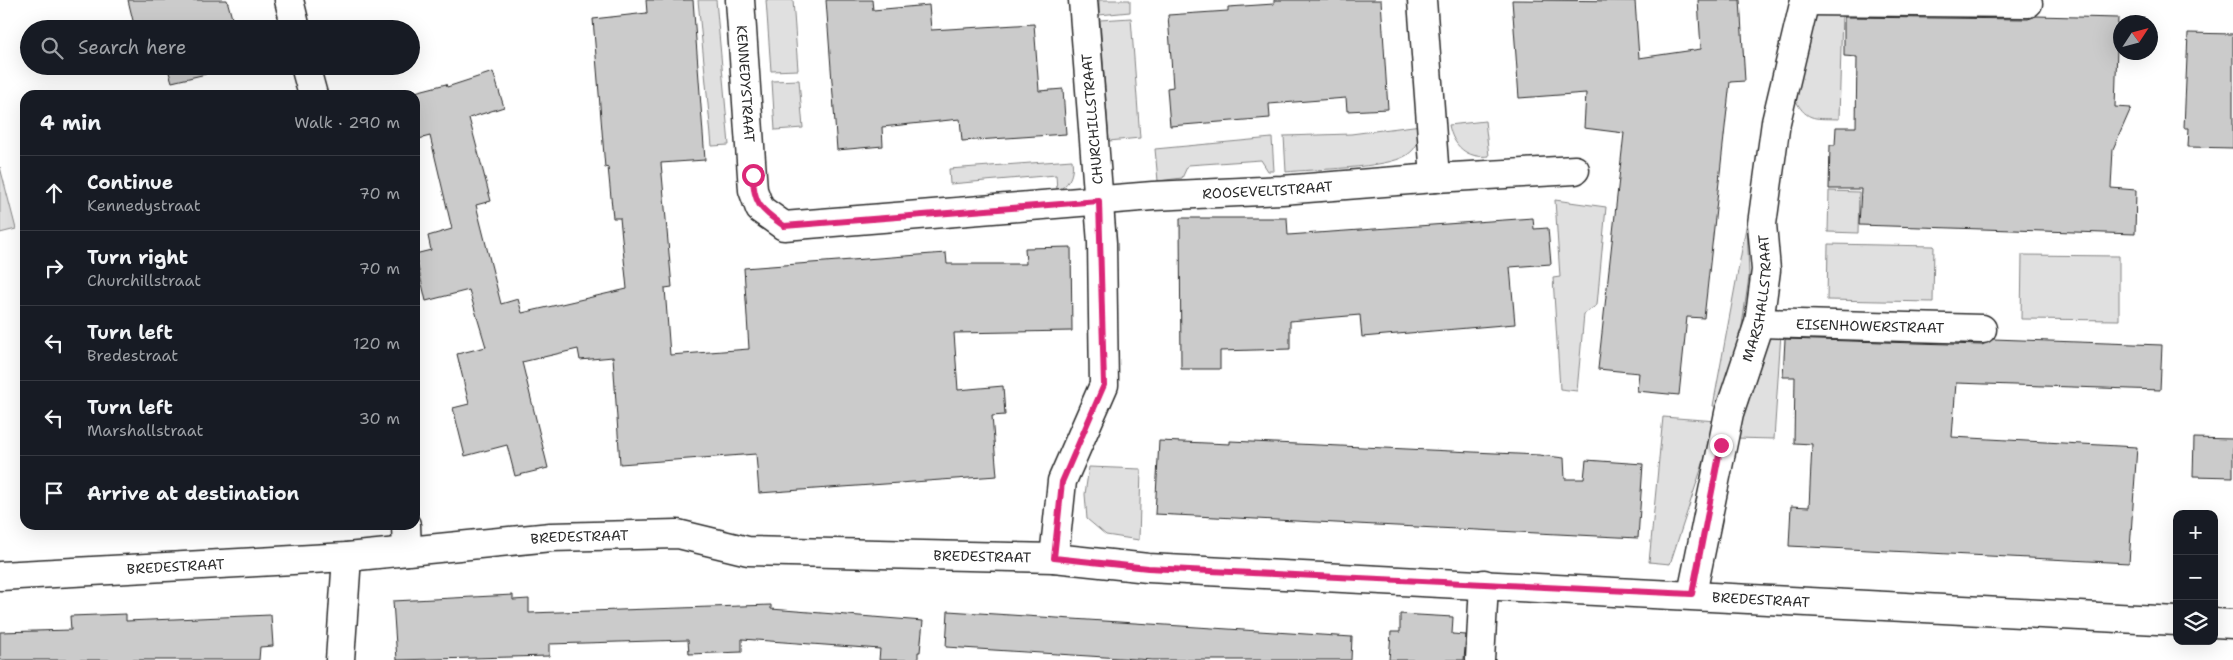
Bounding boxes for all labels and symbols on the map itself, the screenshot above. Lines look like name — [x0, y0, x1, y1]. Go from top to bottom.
north arrow — [2113, 15, 2158, 60]
street label: KENNEDYSTRAAT — [733, 25, 759, 143]
street label: CHURCHILLSTRAAT — [1077, 52, 1107, 185]
route start — [742, 164, 765, 187]
street label: ROOSEVELTSTRAAT — [1202, 177, 1334, 203]
street label: MARSHALLSTRAAT — [1738, 233, 1775, 364]
street label: EISENHOWERSTRAAT — [1796, 315, 1945, 337]
route end — [1710, 434, 1733, 457]
street label: BREDESTRAAT — [530, 526, 629, 548]
street label: BREDESTRAAT — [933, 546, 1032, 566]
street label: BREDESTRAAT — [126, 555, 226, 578]
street label: BREDESTRAAT — [1712, 588, 1811, 611]

